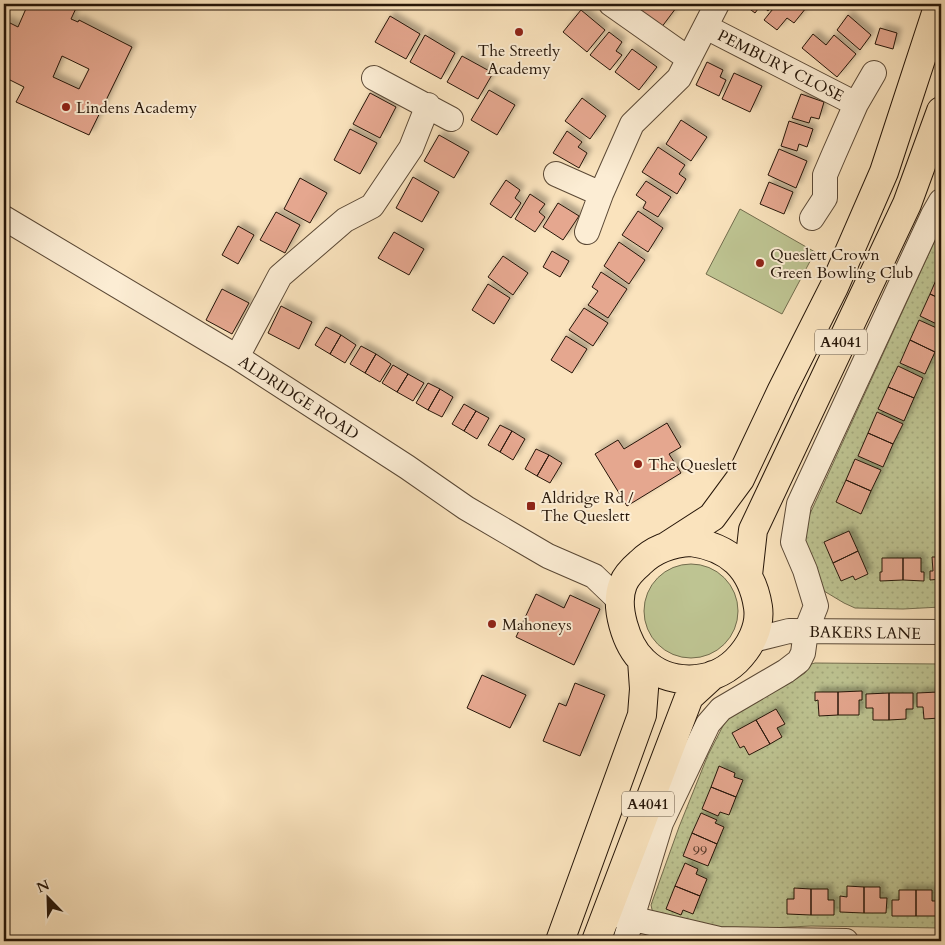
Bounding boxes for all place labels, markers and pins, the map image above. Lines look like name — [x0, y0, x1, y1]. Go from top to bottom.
marker: The Streetly Academy — [513, 26, 525, 38]
place label: The Streetly Academy — [477, 40, 561, 80]
place label: Lindens Academy — [76, 97, 198, 119]
marker: Lindens Academy — [60, 101, 72, 113]
place label: Queslett Crown Green Bowling Club — [770, 244, 913, 284]
marker: Queslett Crown Green Bowling Club — [754, 257, 766, 269]
place label: The Queslett — [648, 454, 737, 476]
marker: The Queslett — [632, 458, 644, 470]
place label: Aldridge Rd / The Queslett — [541, 487, 634, 527]
marker: Aldridge Rd / The Queslett — [525, 500, 537, 512]
place label: Mahoneys — [502, 614, 572, 636]
marker: Mahoneys — [486, 618, 498, 630]

